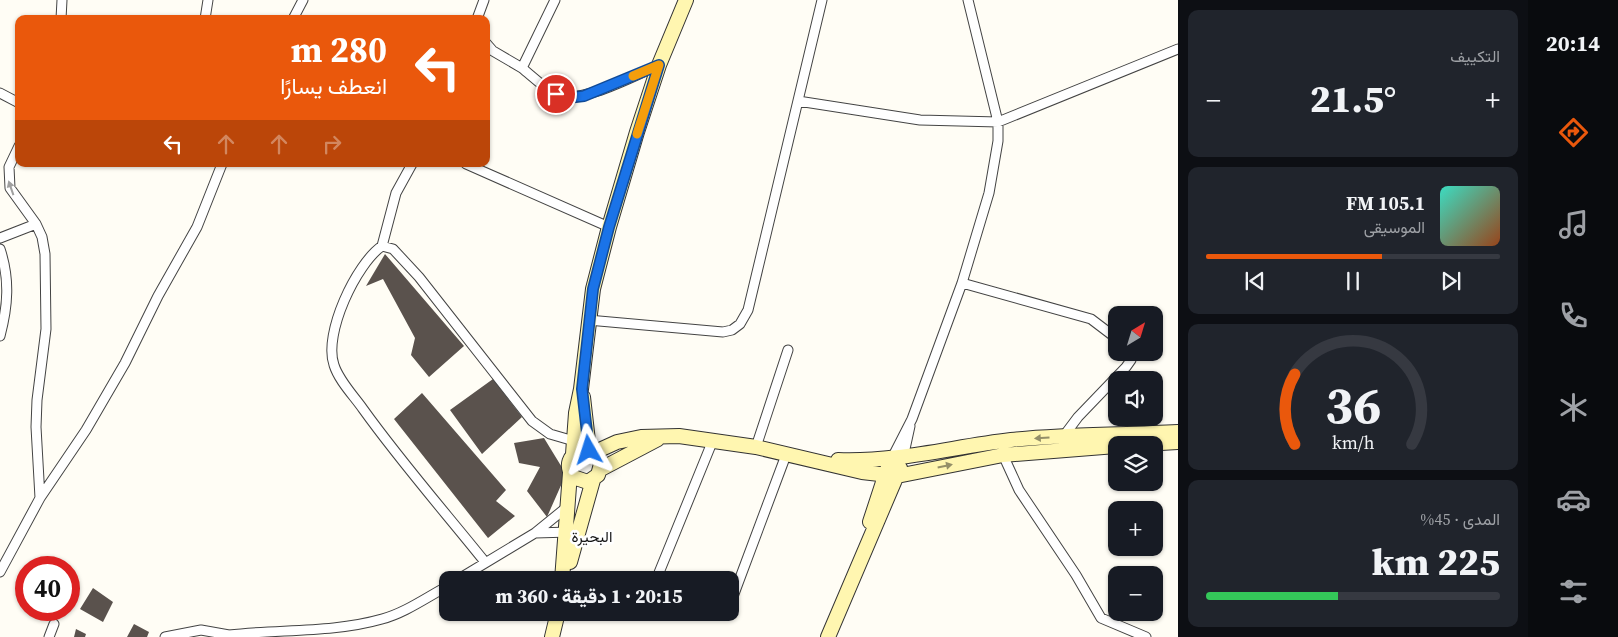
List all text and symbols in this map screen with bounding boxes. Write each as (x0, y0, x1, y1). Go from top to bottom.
text: 280 m (291, 26, 387, 74)
text: 20:14 (1546, 28, 1600, 58)
icon: left (405, 35, 470, 100)
text: التكييف (1450, 45, 1500, 67)
text: انعطف يسارًا (280, 71, 387, 101)
pin (535, 73, 577, 115)
text: 21.5° (1310, 73, 1396, 125)
icon: arrive (542, 80, 570, 108)
text: − (1206, 81, 1221, 119)
text: + (1485, 81, 1500, 119)
icon: directions (1556, 115, 1591, 150)
icon: left (159, 130, 187, 158)
icon: ahead (212, 130, 240, 158)
icon: ahead (265, 130, 293, 158)
icon: right (318, 130, 346, 158)
one-way arrow (7, 180, 15, 195)
text: 105.1 FM (1346, 190, 1425, 216)
icon: music (1556, 207, 1591, 242)
text: الموسيقى (1364, 216, 1425, 238)
icon: previous (1241, 267, 1269, 295)
icon: pause (1339, 267, 1367, 295)
icon: next (1437, 267, 1465, 295)
icon: phone (1556, 298, 1591, 333)
north arrow (1108, 306, 1162, 361)
map controls (1108, 306, 1163, 621)
text: 36 (1325, 369, 1381, 440)
button: sound (1108, 371, 1163, 426)
icon: climate (1556, 390, 1591, 425)
position arrow (562, 423, 614, 475)
text: km/h (1332, 430, 1375, 455)
one-way arrow (1034, 434, 1050, 442)
button: layers (1108, 436, 1163, 491)
one-way arrow (937, 461, 953, 469)
icon: car (1556, 482, 1591, 517)
button: + (1108, 501, 1163, 556)
text: المدى · 45% (1420, 508, 1500, 530)
district label: البحيرة (572, 526, 612, 547)
text: 225 km (1372, 536, 1500, 588)
speed limit sign: 40 (15, 556, 80, 621)
button: − (1108, 566, 1163, 621)
icon: filters (1556, 574, 1591, 609)
text: 20:15 · 1 دقيقة · 360 m (495, 583, 683, 609)

